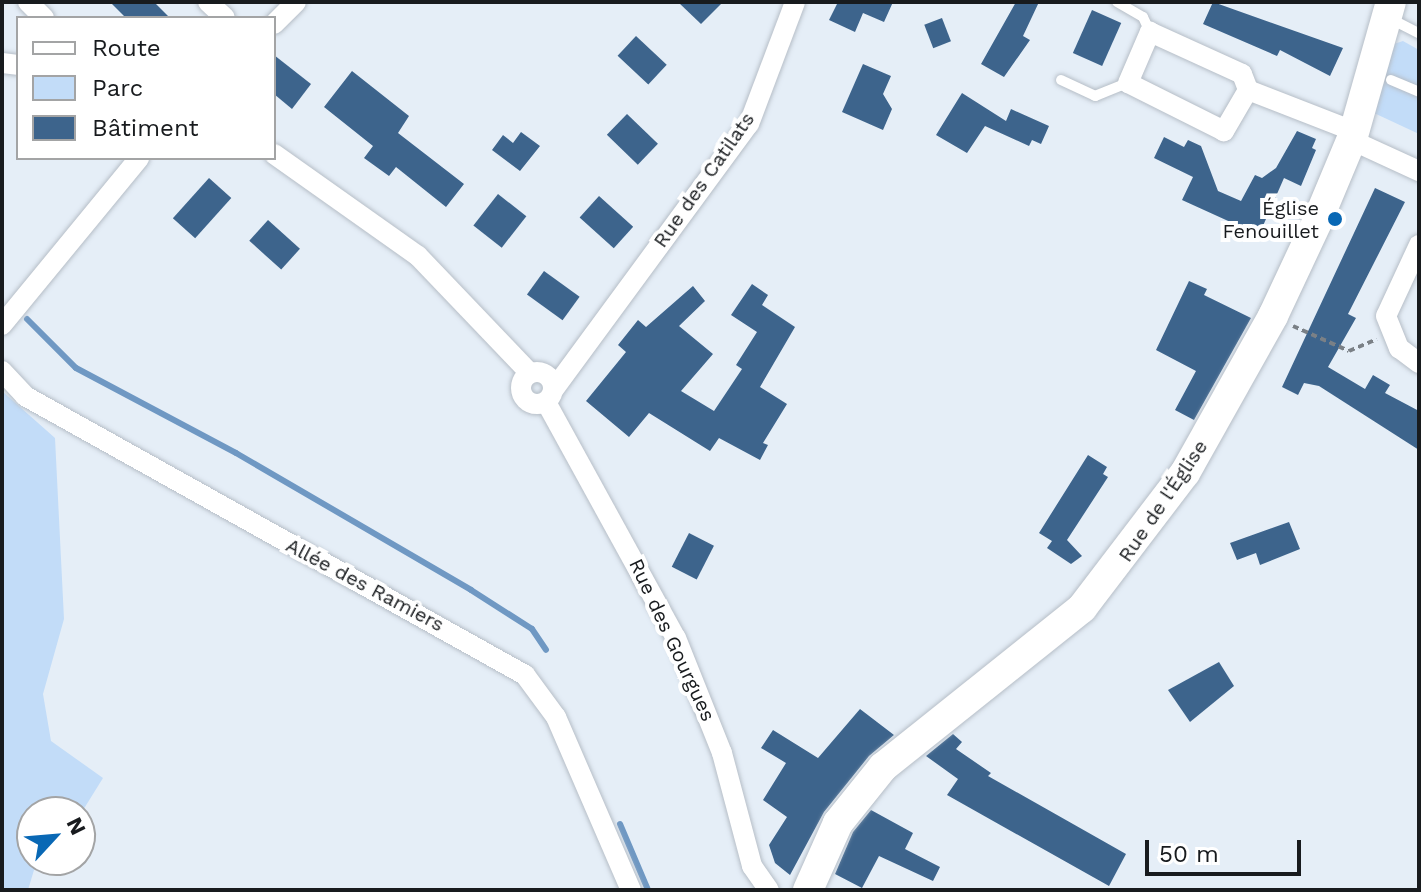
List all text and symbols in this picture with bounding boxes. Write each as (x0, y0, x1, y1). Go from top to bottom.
legend (16, 16, 276, 160)
text: Route (92, 34, 161, 62)
text: Parc (92, 74, 143, 102)
street label: Rue des Catilats (648, 108, 760, 252)
text: Bâtiment (92, 114, 199, 142)
place label: Église Fenouillet (1222, 196, 1319, 243)
marker: Église Fenouillet (1326, 210, 1344, 228)
street label: Rue de l'Église (1113, 435, 1213, 567)
street label: Allée des Ramiers (282, 533, 448, 637)
street label: Rue des Gourgues (624, 555, 720, 725)
north arrow (16, 796, 96, 876)
text: N (61, 813, 91, 839)
scale bar (1149, 824, 1305, 874)
text: 50 m (1159, 840, 1219, 868)

